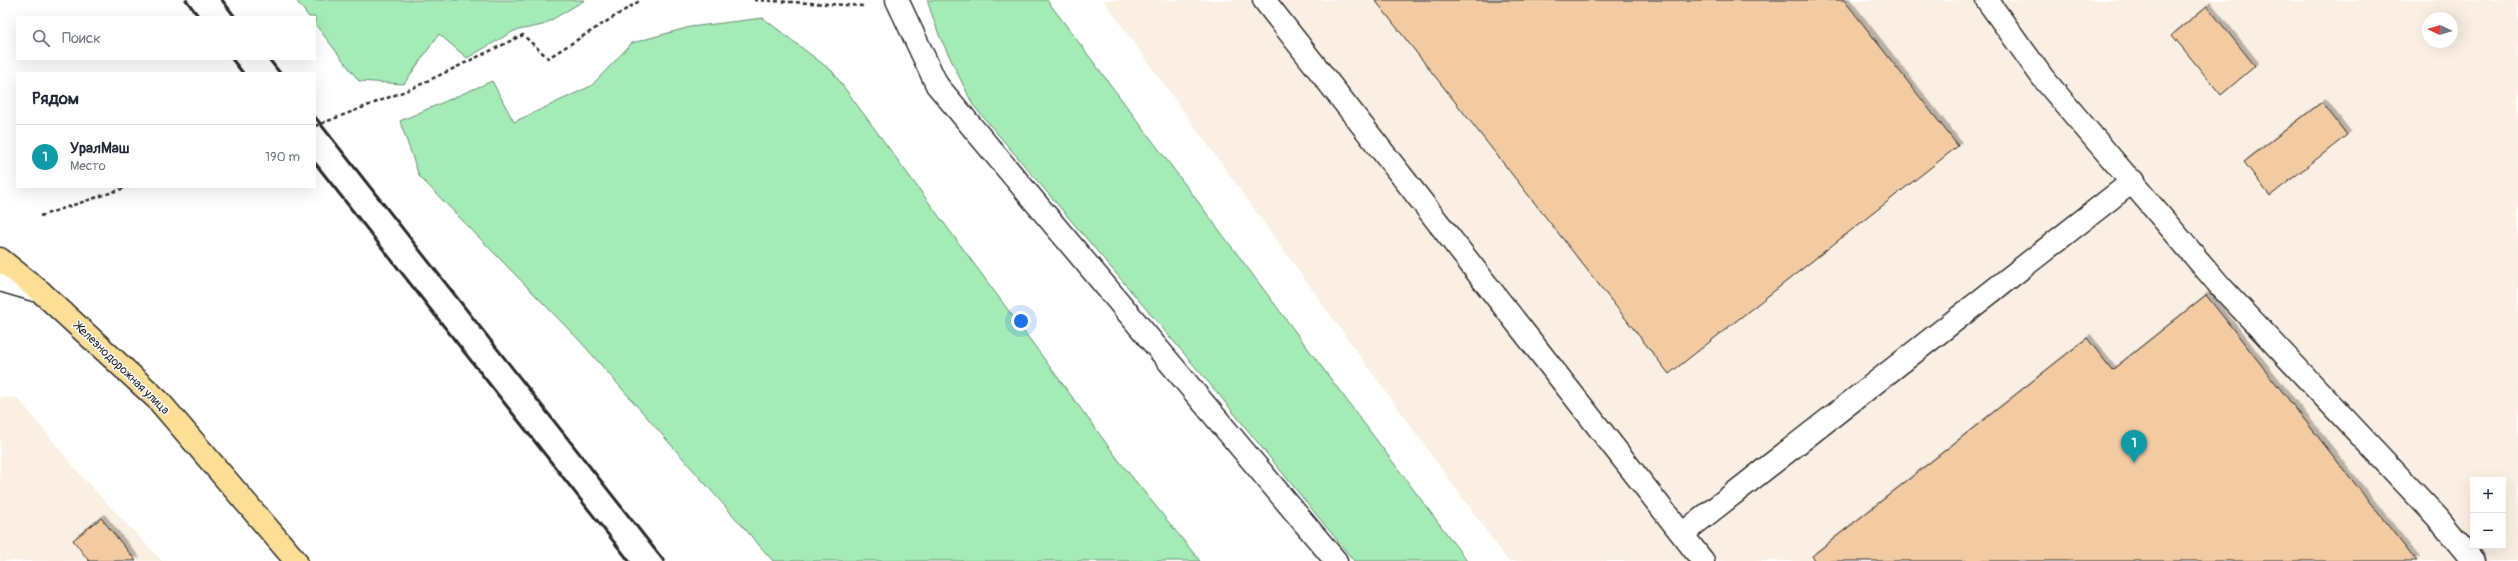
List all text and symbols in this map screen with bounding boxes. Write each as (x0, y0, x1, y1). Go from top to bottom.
north arrow (2422, 12, 2458, 48)
search box (16, 16, 316, 60)
icon: search (30, 27, 52, 49)
text: Поиск (62, 29, 101, 48)
text: Рядом (32, 88, 79, 109)
text: УралМаш (70, 139, 129, 158)
text: 1 (42, 149, 48, 165)
text: 190 m (265, 149, 300, 165)
text: Место (70, 158, 106, 174)
your location (1011, 311, 1031, 331)
street label: Железнодорожная улица (69, 318, 173, 418)
pin: 1 (2121, 430, 2147, 463)
map controls (2470, 477, 2506, 549)
button: + (2470, 477, 2506, 513)
button: − (2470, 513, 2506, 549)

